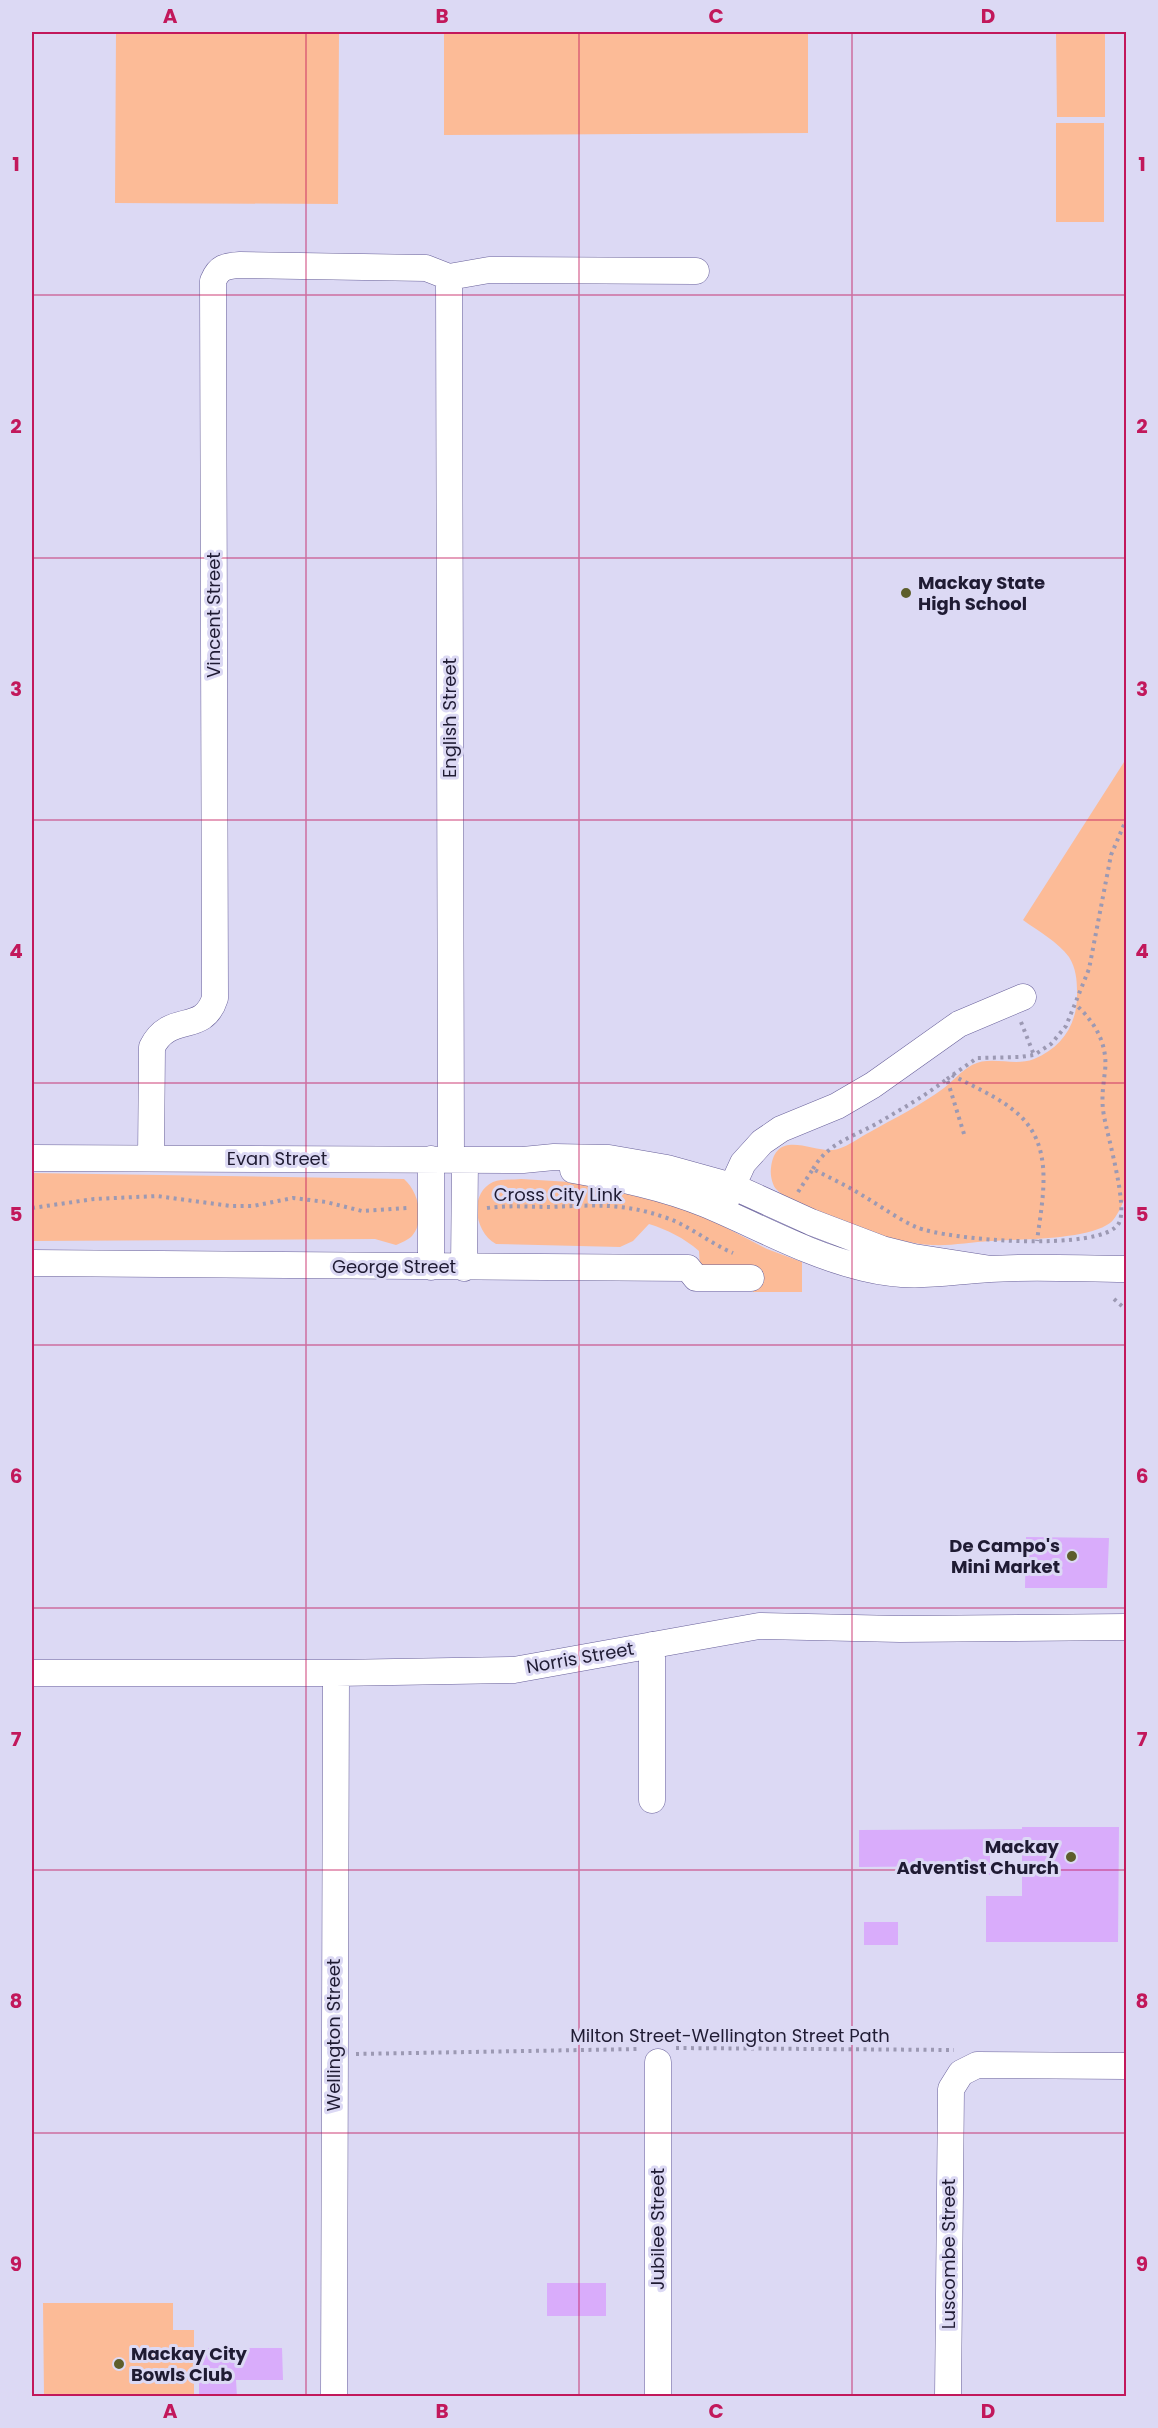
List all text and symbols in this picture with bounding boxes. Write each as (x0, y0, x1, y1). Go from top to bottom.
text: A (163, 2, 178, 30)
text: B (435, 2, 449, 30)
text: C (708, 2, 724, 30)
text: D (981, 2, 995, 30)
text: 1 (12, 150, 20, 178)
text: 1 (1138, 150, 1146, 178)
text: 2 (10, 412, 22, 440)
text: 2 (1136, 412, 1148, 440)
street label: Vincent Street (201, 552, 226, 678)
place label: Mackay State High School (918, 570, 1045, 616)
marker: Mackay State High School (899, 586, 913, 600)
street label: English Street (437, 658, 462, 778)
text: 3 (10, 675, 22, 703)
text: 3 (1136, 675, 1148, 703)
text: 4 (9, 937, 23, 965)
text: 4 (1135, 937, 1149, 965)
street label: Evan Street (227, 1146, 327, 1171)
street label: Cross City Link (494, 1182, 623, 1207)
text: 5 (10, 1200, 23, 1228)
text: 5 (1136, 1200, 1149, 1228)
street label: George Street (332, 1254, 456, 1279)
text: 6 (10, 1462, 22, 1490)
text: 6 (1136, 1462, 1148, 1490)
place label: De Campo's Mini Market (949, 1533, 1060, 1579)
marker: De Campo's Mini Market (1065, 1549, 1079, 1563)
street label: Norris Street (524, 1636, 636, 1679)
text: 7 (11, 1725, 22, 1753)
text: 7 (1137, 1725, 1148, 1753)
place label: Mackay Adventist Church (897, 1834, 1060, 1880)
marker: Mackay Adventist Church (1064, 1850, 1078, 1864)
street label: Wellington Street (321, 1959, 346, 2111)
text: 8 (10, 1987, 22, 2015)
text: 8 (1136, 1987, 1148, 2015)
street label: Milton Street-Wellington Street Path (570, 2023, 890, 2048)
street label: Jubilee Street (645, 2168, 670, 2290)
street label: Luscombe Street (936, 2179, 961, 2329)
text: 9 (10, 2250, 22, 2278)
text: 9 (1136, 2250, 1148, 2278)
place label: Mackay City Bowls Club (131, 2341, 248, 2387)
marker: Mackay City Bowls Club (112, 2357, 126, 2371)
text: A (163, 2397, 178, 2425)
text: B (435, 2397, 449, 2425)
text: C (708, 2397, 724, 2425)
text: D (981, 2397, 995, 2425)

